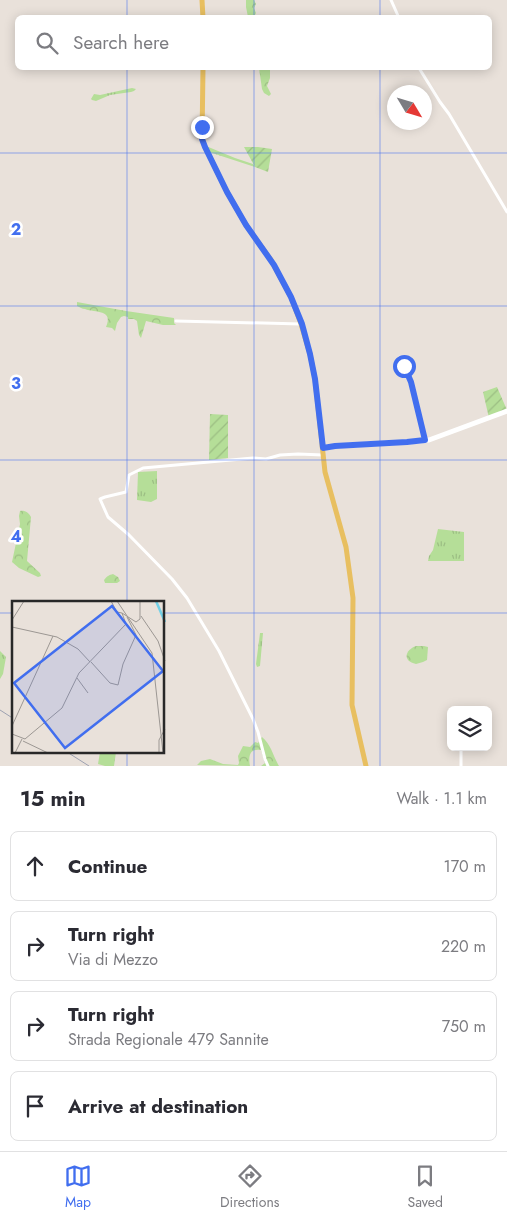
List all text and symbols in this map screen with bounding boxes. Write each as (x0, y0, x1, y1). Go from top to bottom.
search box (15, 15, 492, 70)
icon: search (33, 29, 61, 57)
text: Search here (73, 29, 169, 56)
north arrow (387, 85, 432, 130)
route end (191, 116, 214, 139)
text: 2 (11, 218, 21, 241)
route start (393, 355, 416, 378)
text: 3 (11, 372, 21, 395)
text: 4 (10, 525, 22, 548)
inset map (12, 601, 165, 754)
map controls (447, 706, 492, 751)
button: layers (447, 706, 492, 751)
text: 15 min (20, 784, 86, 814)
text: Walk · 1.1 km (396, 787, 487, 810)
icon: ahead (21, 852, 49, 880)
text: Continue (68, 853, 147, 880)
text: 170 m (444, 855, 486, 878)
text: Turn right (68, 921, 154, 948)
icon: right (21, 932, 49, 960)
text: 220 m (441, 935, 486, 958)
text: Via di Mezzo (68, 948, 158, 971)
text: Turn right (68, 1001, 154, 1028)
icon: right (21, 1012, 49, 1040)
text: 750 m (442, 1015, 486, 1038)
text: Strada Regionale 479 Sannite (68, 1028, 269, 1051)
icon: arrive (21, 1092, 49, 1120)
text: Arrive at destination (68, 1093, 248, 1120)
tab: Map (64, 1162, 92, 1212)
tab: Directions (220, 1162, 279, 1212)
tab: Saved (407, 1162, 443, 1212)

